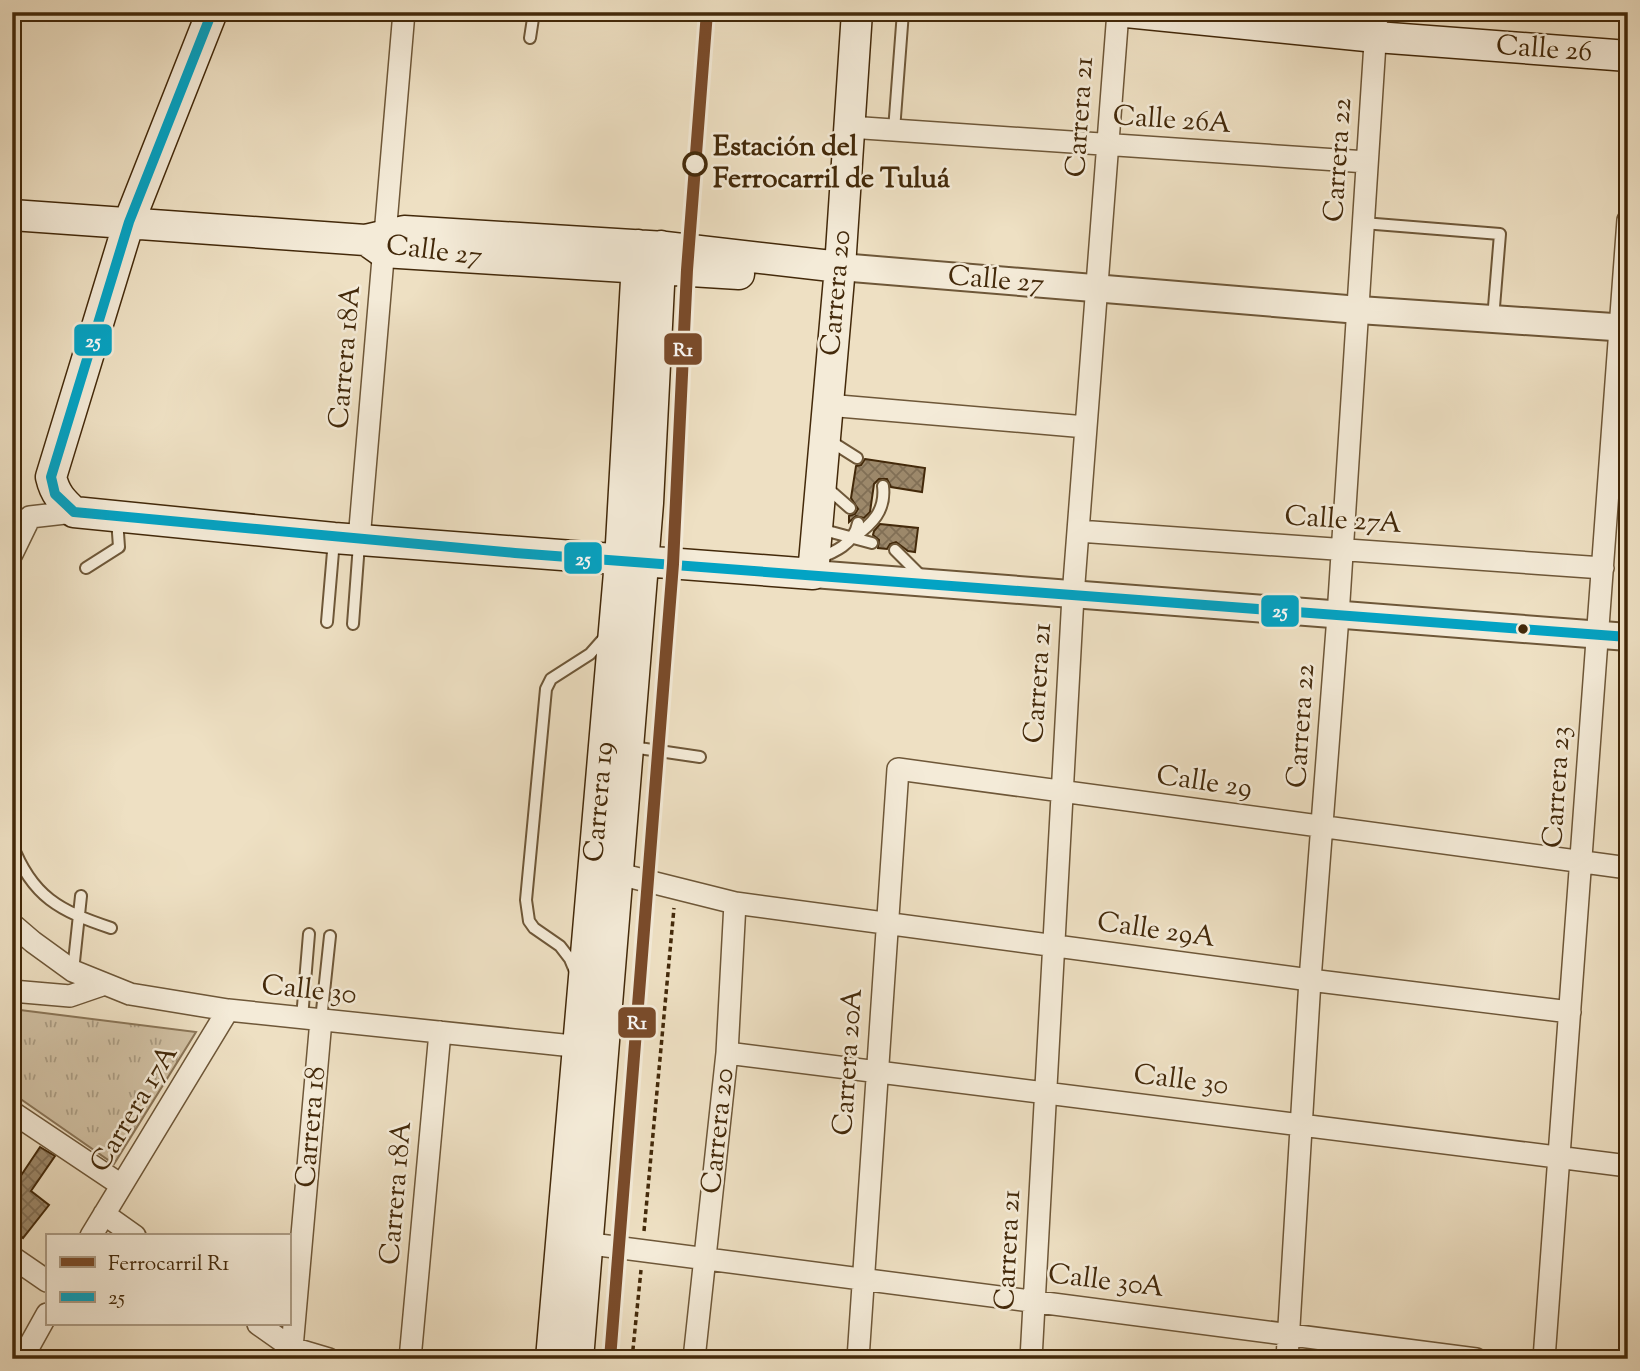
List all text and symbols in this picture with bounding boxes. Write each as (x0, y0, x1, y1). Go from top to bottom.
street label: Calle 26 (1494, 27, 1594, 73)
street label: Carrera 21 (1057, 55, 1105, 179)
street label: Calle 26A (1111, 97, 1233, 145)
street label: Carrera 22 (1315, 97, 1363, 223)
place label: Estación del Ferrocarril de Tuluá (713, 128, 950, 200)
marker: Estación del Ferrocarril de Tuluá (683, 152, 707, 176)
street label: Calle 27 (384, 226, 484, 278)
street label: Carrera 20 (812, 228, 862, 358)
street label: Calle 27 (946, 257, 1046, 305)
street label: Carrera 18A (320, 283, 372, 431)
line badge: 25 (73, 323, 113, 357)
text: 25 (85, 329, 101, 356)
line badge: R1 (663, 332, 703, 366)
text: R1 (673, 338, 694, 365)
street label: Calle 27A (1283, 497, 1403, 545)
line badge: 25 (563, 541, 603, 575)
text: 25 (575, 547, 591, 574)
line badge: 25 (1260, 594, 1300, 628)
text: 25 (1272, 599, 1288, 626)
street label: Carrera 21 (1015, 621, 1063, 745)
unlabelled marker (1516, 622, 1530, 636)
street label: Carrera 22 (1278, 663, 1326, 789)
street label: Carrera 23 (1534, 724, 1582, 850)
street label: Carrera 19 (575, 740, 625, 864)
street label: Calle 29 (1154, 757, 1254, 809)
street label: Calle 29A (1094, 903, 1218, 959)
street label: Calle 30 (260, 966, 358, 1016)
street label: Carrera 20A (824, 987, 874, 1137)
line badge: R1 (617, 1006, 657, 1039)
text: R1 (627, 1011, 648, 1038)
street label: Carrera 17A (81, 1037, 189, 1180)
street label: Calle 30 (1131, 1055, 1231, 1107)
street label: Carrera 18 (287, 1065, 337, 1189)
street label: Carrera 20 (693, 1066, 745, 1196)
street label: Carrera 18A (371, 1119, 423, 1267)
street label: Carrera 21 (986, 1189, 1032, 1311)
legend (46, 1234, 290, 1326)
text: Ferrocarril R1 (108, 1250, 230, 1280)
street label: Calle 30A (1046, 1255, 1167, 1309)
text: 25 (108, 1284, 125, 1314)

